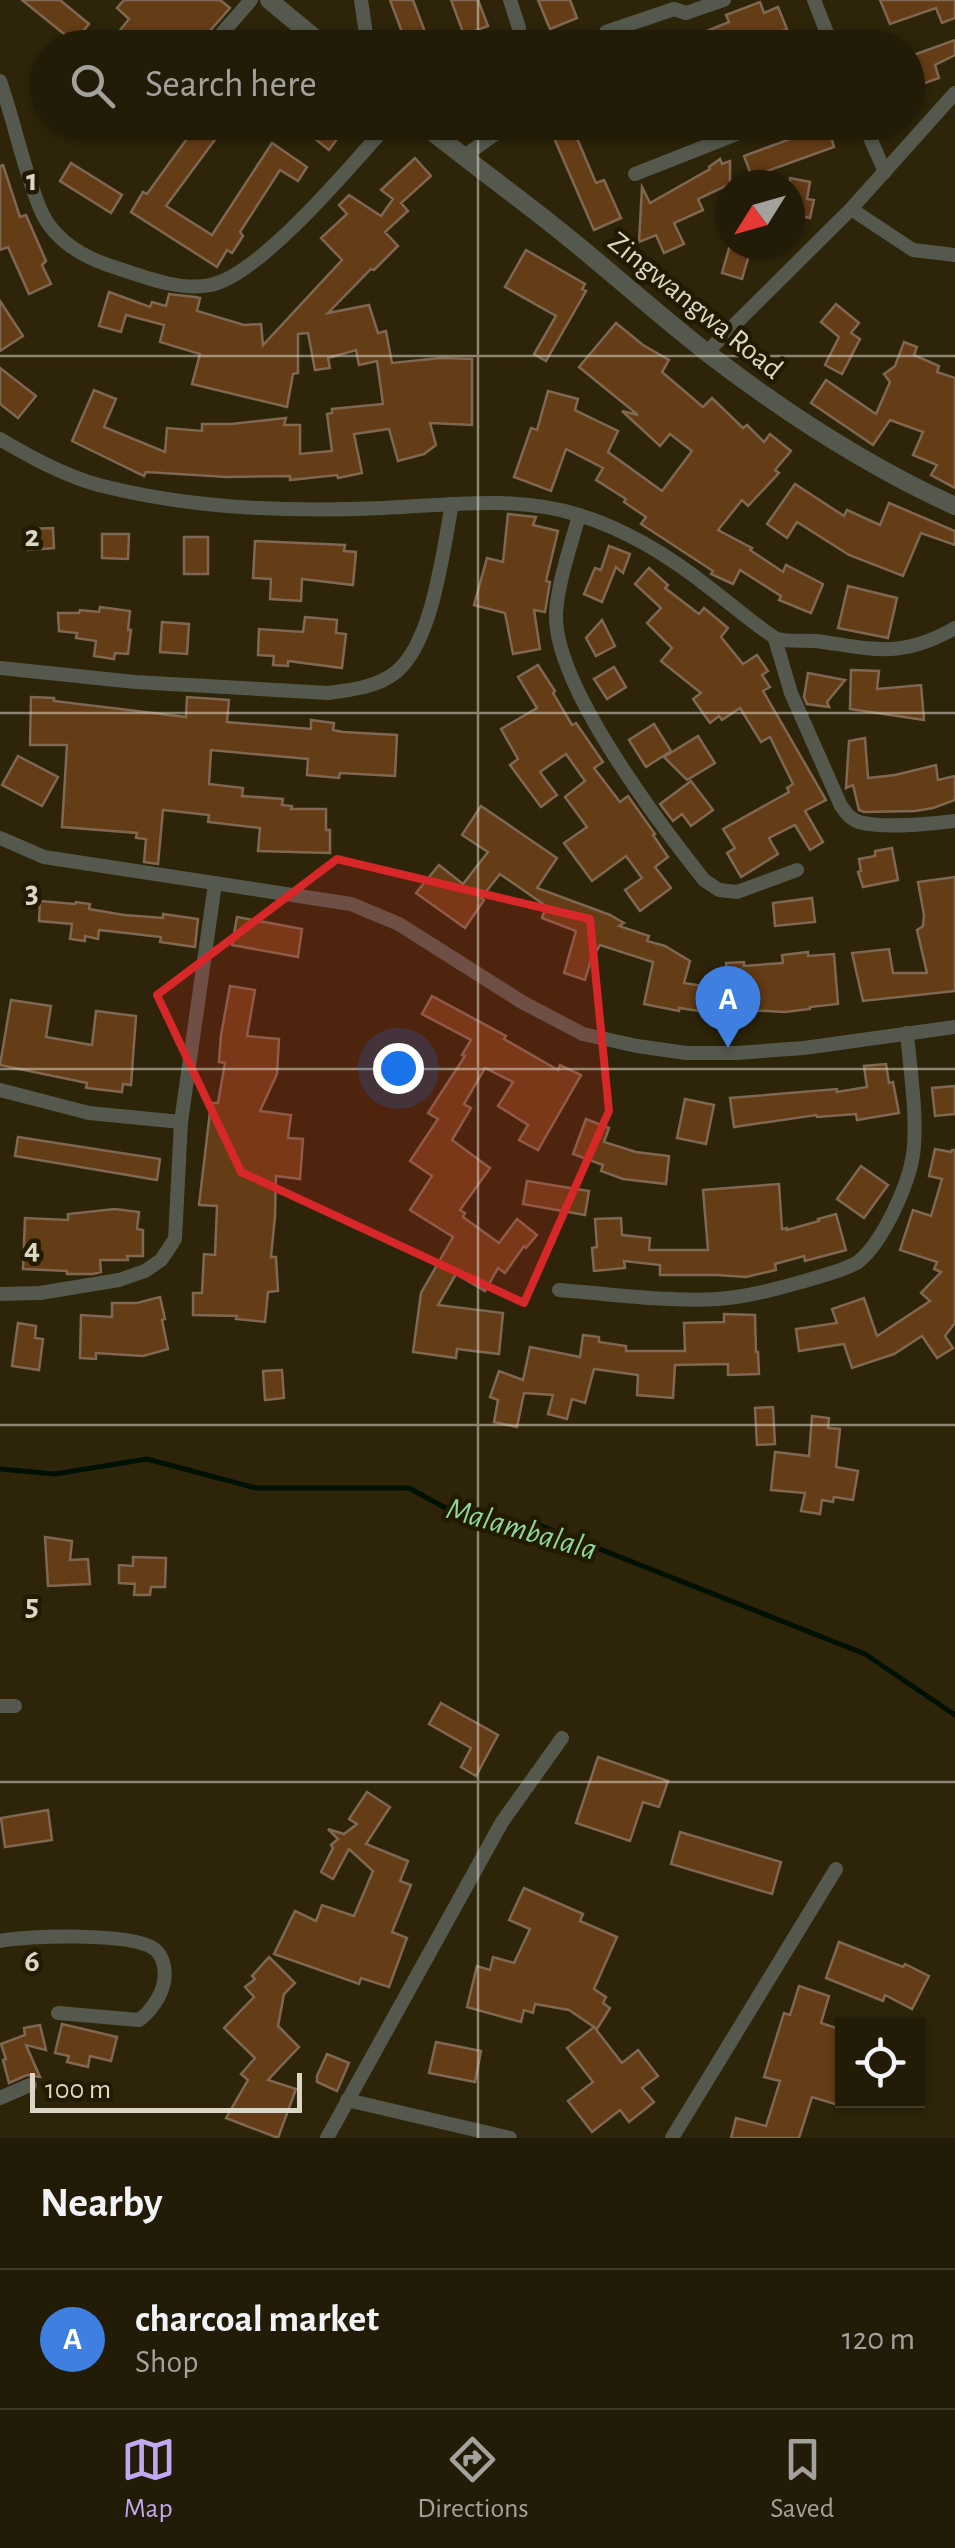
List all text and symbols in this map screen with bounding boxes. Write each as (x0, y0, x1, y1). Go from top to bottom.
search box (30, 30, 925, 140)
icon: search (65, 58, 120, 113)
text: Search here (145, 66, 317, 104)
text: 1 (26, 164, 38, 196)
north arrow (715, 170, 805, 260)
street label: Zingwangwa Road (602, 227, 788, 385)
text: 2 (24, 520, 40, 552)
text: 3 (25, 876, 39, 908)
pin: A (696, 966, 760, 1048)
your location (373, 1043, 424, 1094)
text: 4 (24, 1233, 40, 1265)
water label: Malambalala (443, 1492, 600, 1566)
text: 5 (25, 1589, 39, 1621)
text: 6 (24, 1945, 40, 1977)
map controls (835, 2018, 925, 2108)
button: locate (835, 2018, 925, 2108)
scale bar (30, 2068, 302, 2112)
text: 100 m (45, 2076, 111, 2104)
text: Nearby (40, 2182, 163, 2224)
text: charcoal market (135, 2301, 379, 2339)
text: A (63, 2323, 82, 2355)
text: 120 m (842, 2323, 915, 2355)
text: Shop (135, 2346, 198, 2378)
tab: Map (121, 2432, 176, 2526)
tab: Directions (417, 2432, 529, 2526)
tab: Saved (770, 2432, 834, 2526)

